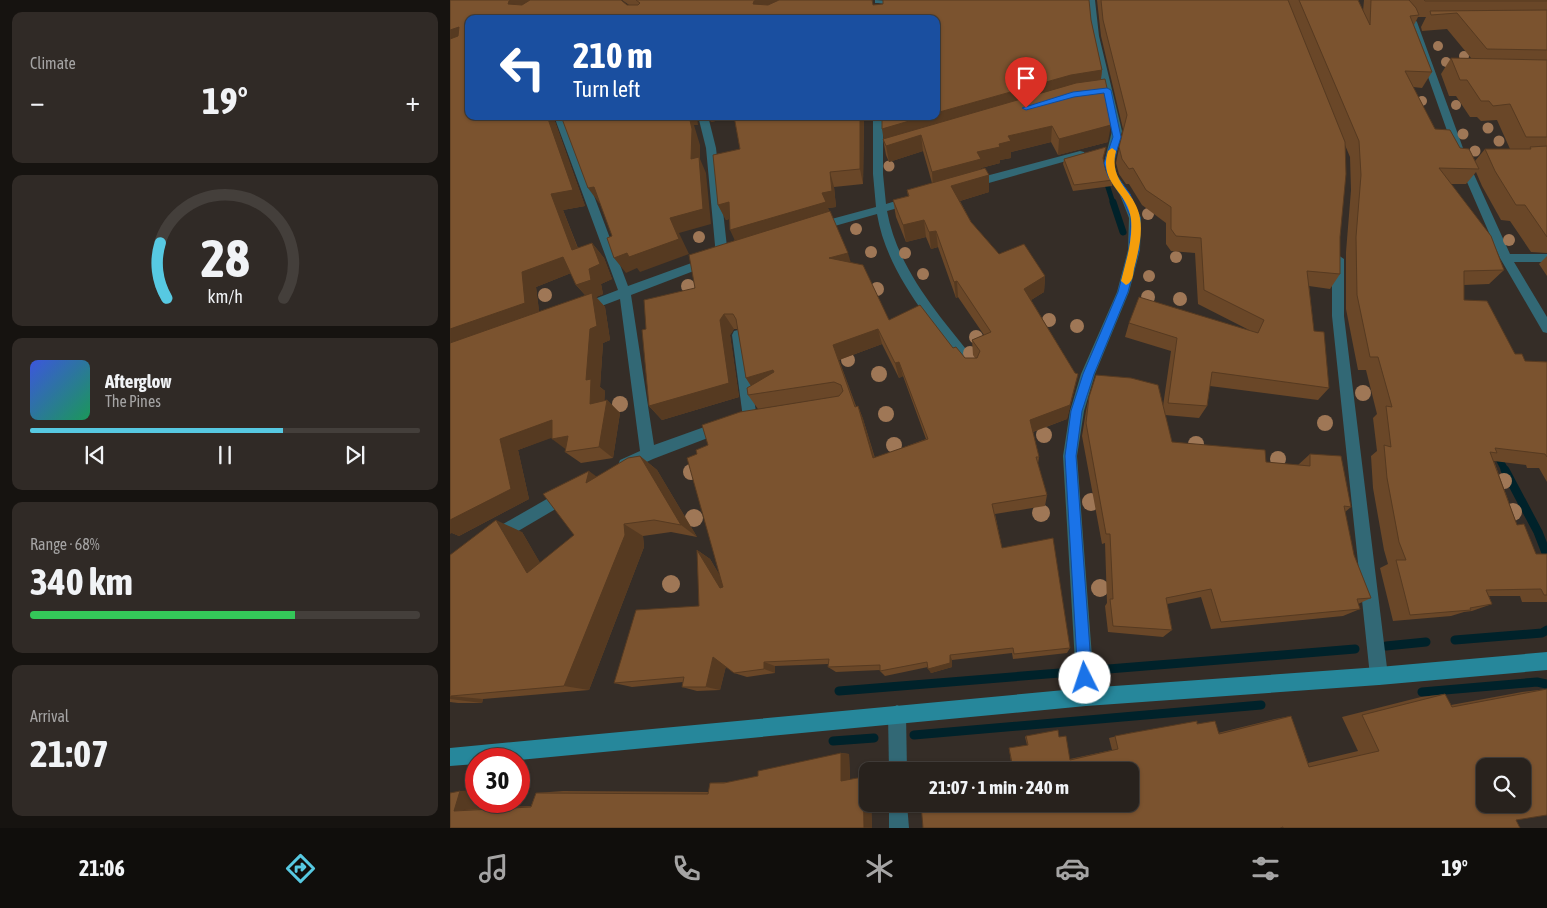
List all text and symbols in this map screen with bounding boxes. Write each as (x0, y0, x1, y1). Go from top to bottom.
icon: left (490, 35, 555, 100)
text: 210 m (573, 35, 652, 75)
text: Climate (30, 54, 76, 72)
pin (1005, 57, 1047, 108)
icon: arrive (1012, 64, 1040, 92)
text: Turn left (573, 76, 640, 102)
text: 19° (202, 79, 248, 122)
text: − (30, 85, 45, 117)
text: + (405, 85, 420, 117)
text: 28 (201, 228, 249, 288)
text: km/h (207, 286, 243, 307)
text: Afterglow (105, 370, 172, 392)
text: The Pines (105, 392, 161, 410)
icon: previous (81, 441, 109, 469)
icon: pause (211, 441, 239, 469)
icon: next (341, 441, 369, 469)
text: Range · 68% (30, 535, 100, 553)
text: 340 km (30, 560, 133, 603)
position arrow (1058, 651, 1110, 703)
text: Arrival (30, 707, 69, 725)
text: 21:07 (30, 732, 109, 775)
speed limit sign: 30 (465, 748, 530, 813)
map controls (1476, 758, 1531, 813)
button: search (1476, 758, 1531, 813)
text: 21:07 · 1 min · 240 m (929, 776, 1069, 798)
icon: directions (283, 851, 318, 886)
icon: music (476, 851, 511, 886)
icon: phone (669, 851, 704, 886)
icon: climate (862, 851, 897, 886)
icon: car (1055, 851, 1090, 886)
icon: filters (1248, 851, 1283, 886)
text: 21:06 (79, 855, 125, 881)
text: 19° (1441, 855, 1468, 881)

